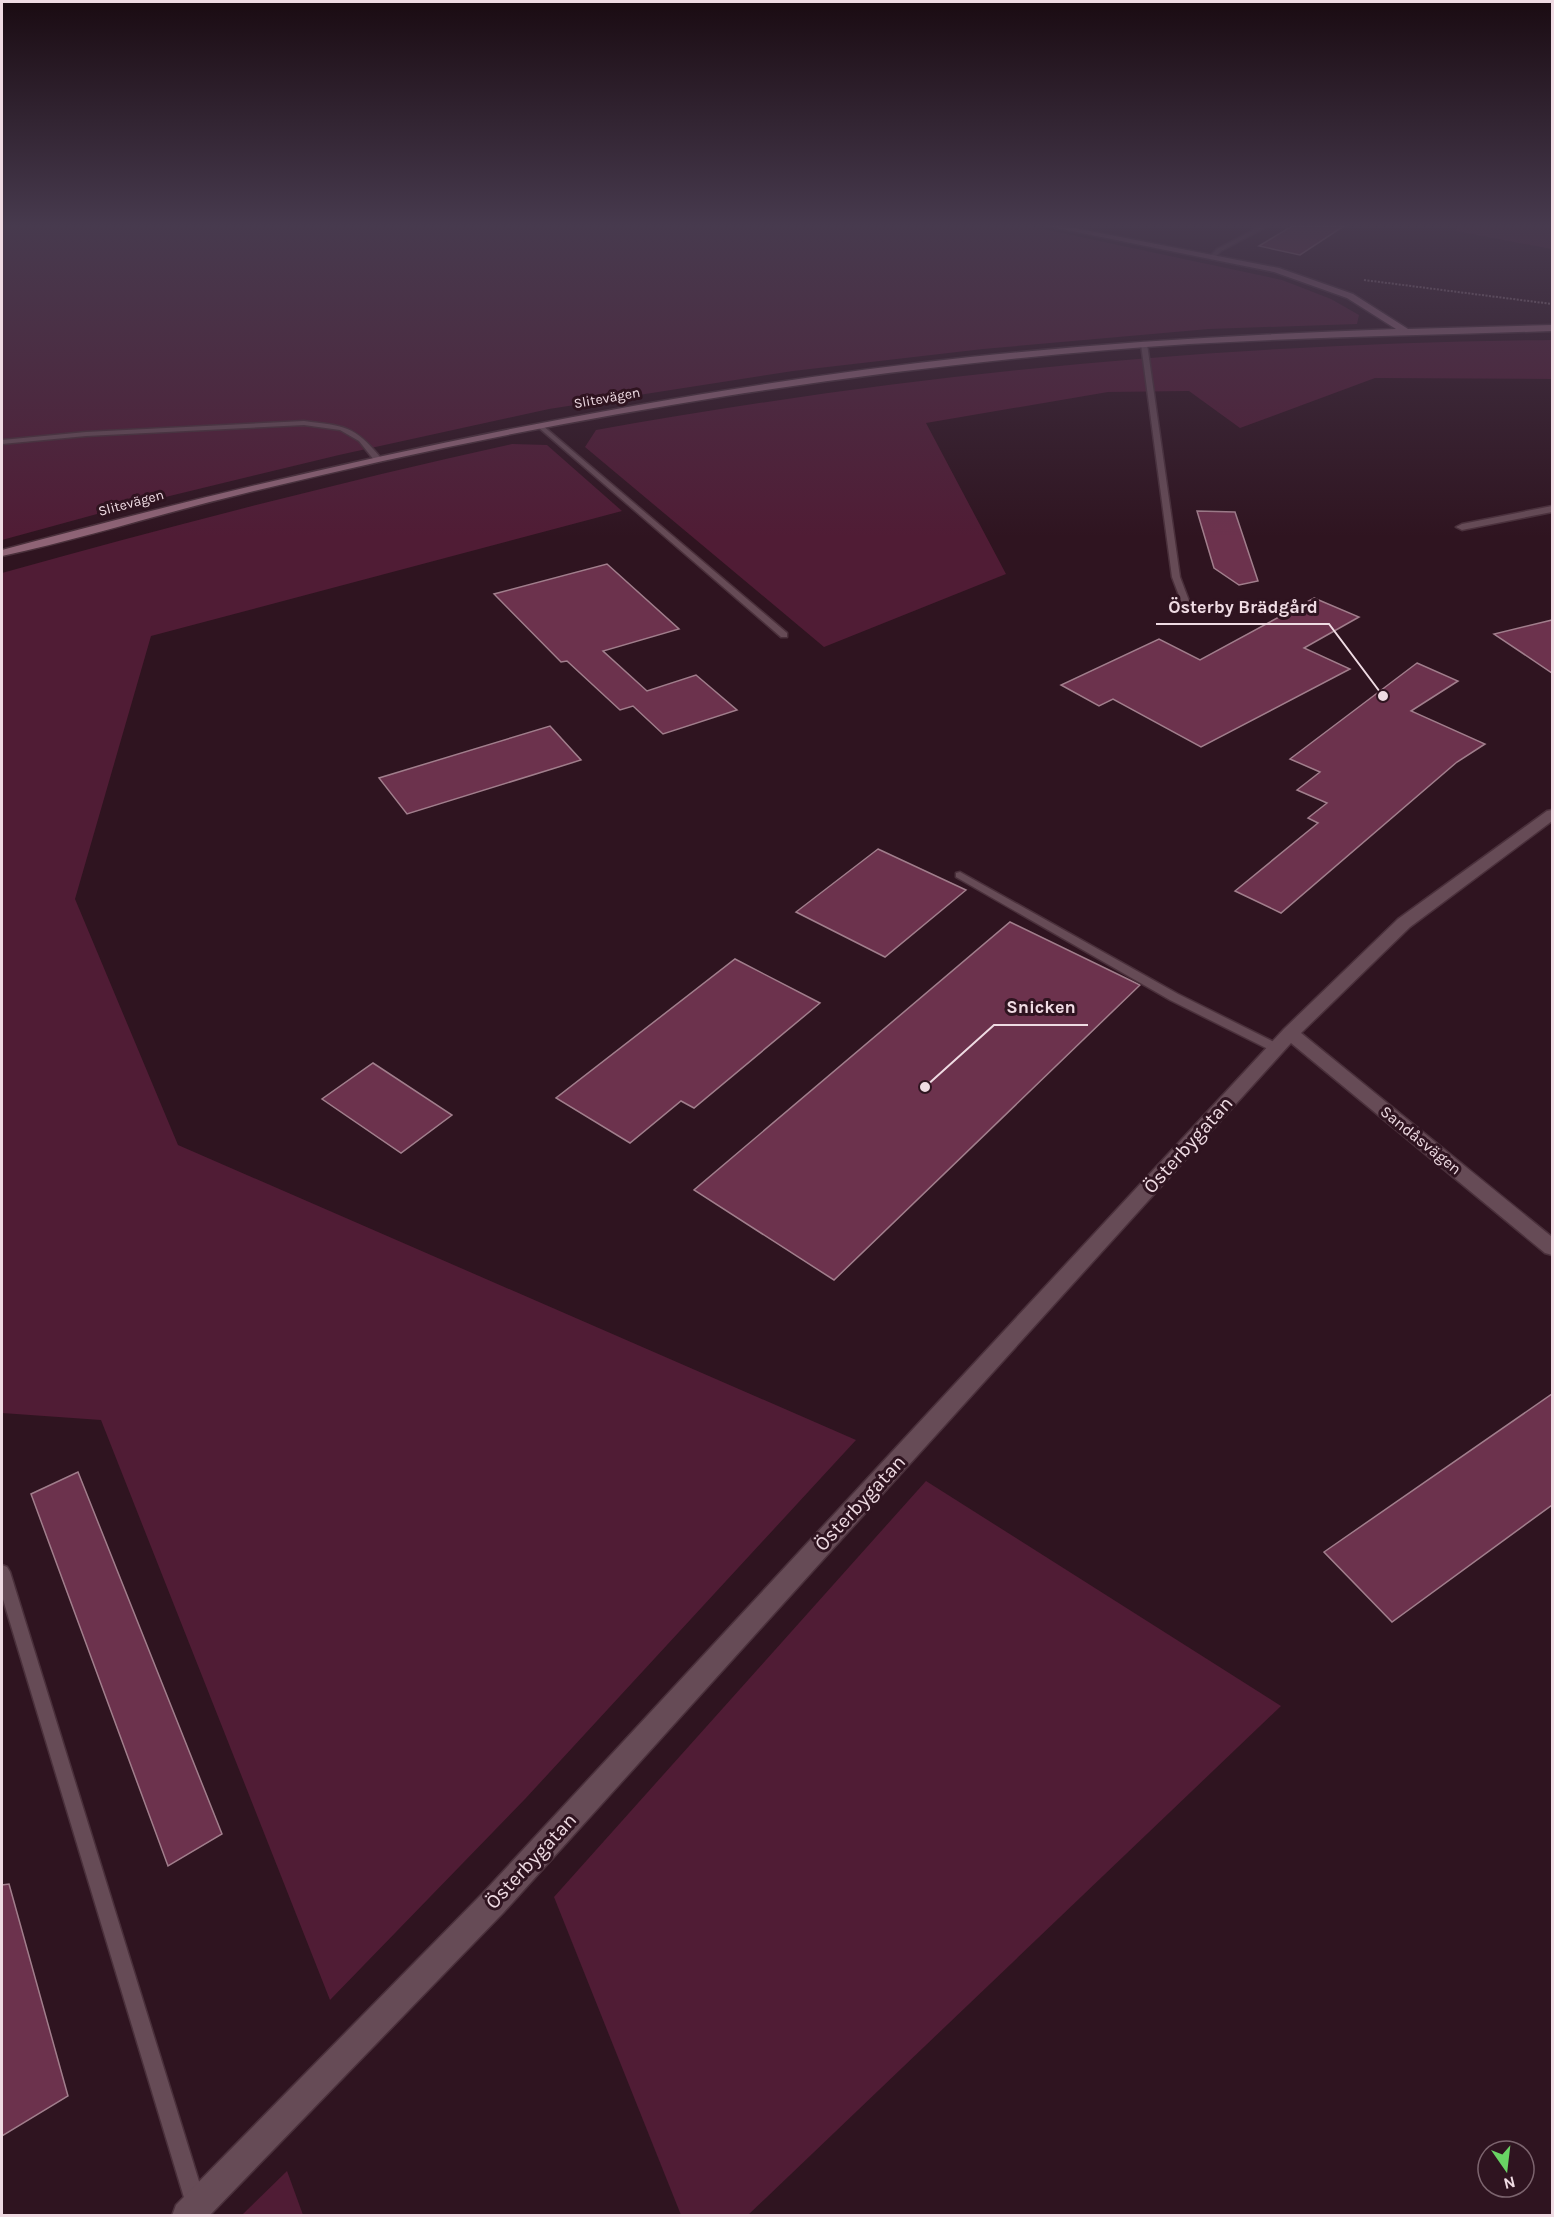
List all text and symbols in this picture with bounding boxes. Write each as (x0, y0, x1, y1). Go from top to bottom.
street label: Slitevägen (572, 384, 642, 412)
street label: Slitevägen (96, 486, 166, 520)
callout: Österby Brädgård (1156, 588, 1329, 624)
text: Österby Brädgård (1168, 596, 1318, 618)
callout: Snicken (994, 989, 1088, 1025)
text: Snicken (1006, 996, 1076, 1018)
street label: Österbygatan (1139, 1092, 1237, 1198)
street label: Sandåsvägen (1377, 1102, 1465, 1178)
street label: Österbygatan (810, 1450, 910, 1556)
street label: Österbygatan (481, 1808, 581, 1914)
north arrow (1476, 2139, 1536, 2199)
text: N (1502, 2172, 1517, 2194)

